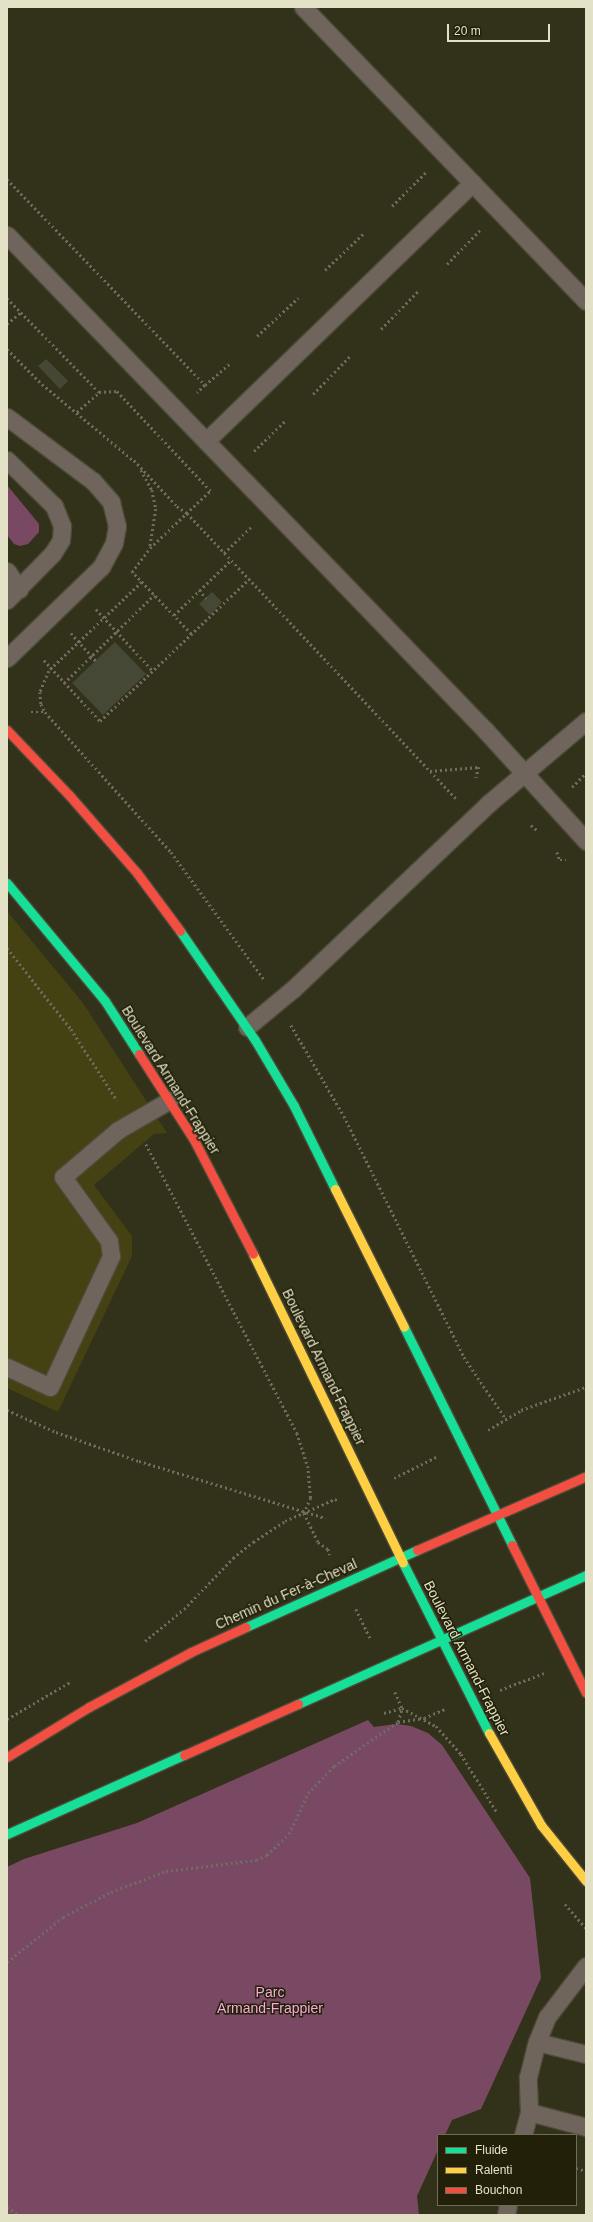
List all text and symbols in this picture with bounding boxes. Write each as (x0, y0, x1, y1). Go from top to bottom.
scale bar (449, 16, 552, 42)
text: 20 m (454, 24, 481, 38)
street label: Boulevard Armand-Frappier (118, 1002, 224, 1158)
street label: Boulevard Armand-Frappier (279, 1286, 369, 1448)
street label: Chemin du Fer-à-Cheval (213, 1555, 359, 1633)
street label: Boulevard Armand-Frappier (420, 1577, 514, 1739)
park label: Parc Armand-Frappier (217, 1984, 323, 2016)
legend (437, 2134, 577, 2206)
text: Fluide (475, 2143, 508, 2157)
text: Ralenti (475, 2163, 512, 2177)
text: Bouchon (475, 2183, 522, 2197)

